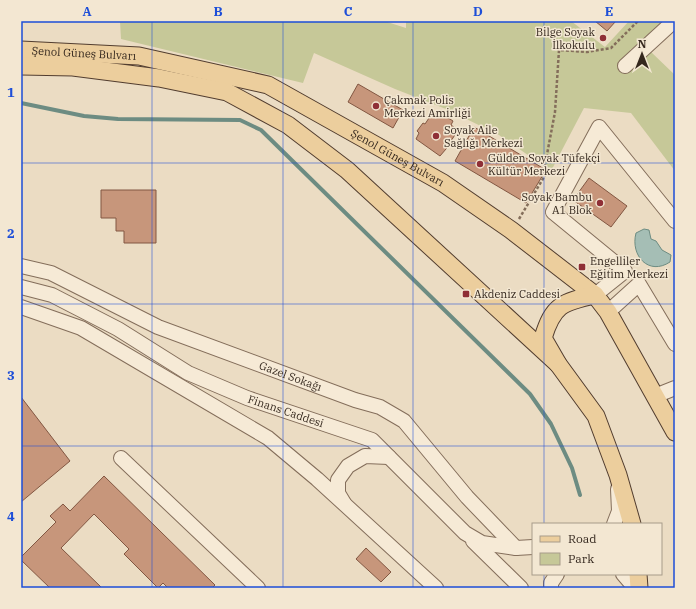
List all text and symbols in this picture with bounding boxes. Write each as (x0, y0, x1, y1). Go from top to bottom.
text: A (82, 3, 92, 20)
text: B (213, 3, 223, 20)
text: C (344, 3, 353, 20)
text: D (473, 3, 483, 20)
text: E (605, 3, 613, 20)
place label: Bilge Soyak İlkokulu (536, 25, 596, 52)
marker: Bilge Soyak İlkokulu (598, 33, 608, 43)
north arrow (622, 34, 662, 74)
text: N (638, 37, 647, 51)
street label: Şenol Güneş Bulvarı (31, 44, 137, 63)
text: 1 (7, 84, 15, 101)
place label: Çakmak Polis Merkezi Amirliği (384, 93, 471, 120)
marker: Çakmak Polis Merkezi Amirliği (371, 101, 381, 111)
place label: Soyak Aile Sağlığı Merkezi (444, 123, 523, 150)
street label: Şenol Güneş Bulvarı (349, 126, 447, 190)
marker: Soyak Aile Sağlığı Merkezi (431, 131, 441, 141)
place label: Gülden Soyak Tüfekçi Kültür Merkezi (488, 151, 601, 178)
marker: Gülden Soyak Tüfekçi Kültür Merkezi (475, 159, 485, 169)
place label: Soyak Bambu A1 Blok (521, 190, 593, 217)
marker: Soyak Bambu A1 Blok (595, 198, 605, 208)
text: 2 (7, 225, 15, 242)
place label: Engelliler Eğitim Merkezi (590, 254, 669, 281)
marker: Engelliler Eğitim Merkezi (577, 262, 587, 272)
place label: Akdeniz Caddesi (474, 287, 561, 301)
marker: Akdeniz Caddesi (461, 289, 471, 299)
street label: Gazel Sokağı (257, 358, 324, 394)
text: 3 (7, 367, 15, 384)
street label: Finans Caddesi (246, 392, 326, 430)
text: 4 (7, 508, 15, 525)
legend (532, 523, 662, 575)
text: Road (568, 531, 597, 546)
text: Park (568, 551, 594, 566)

